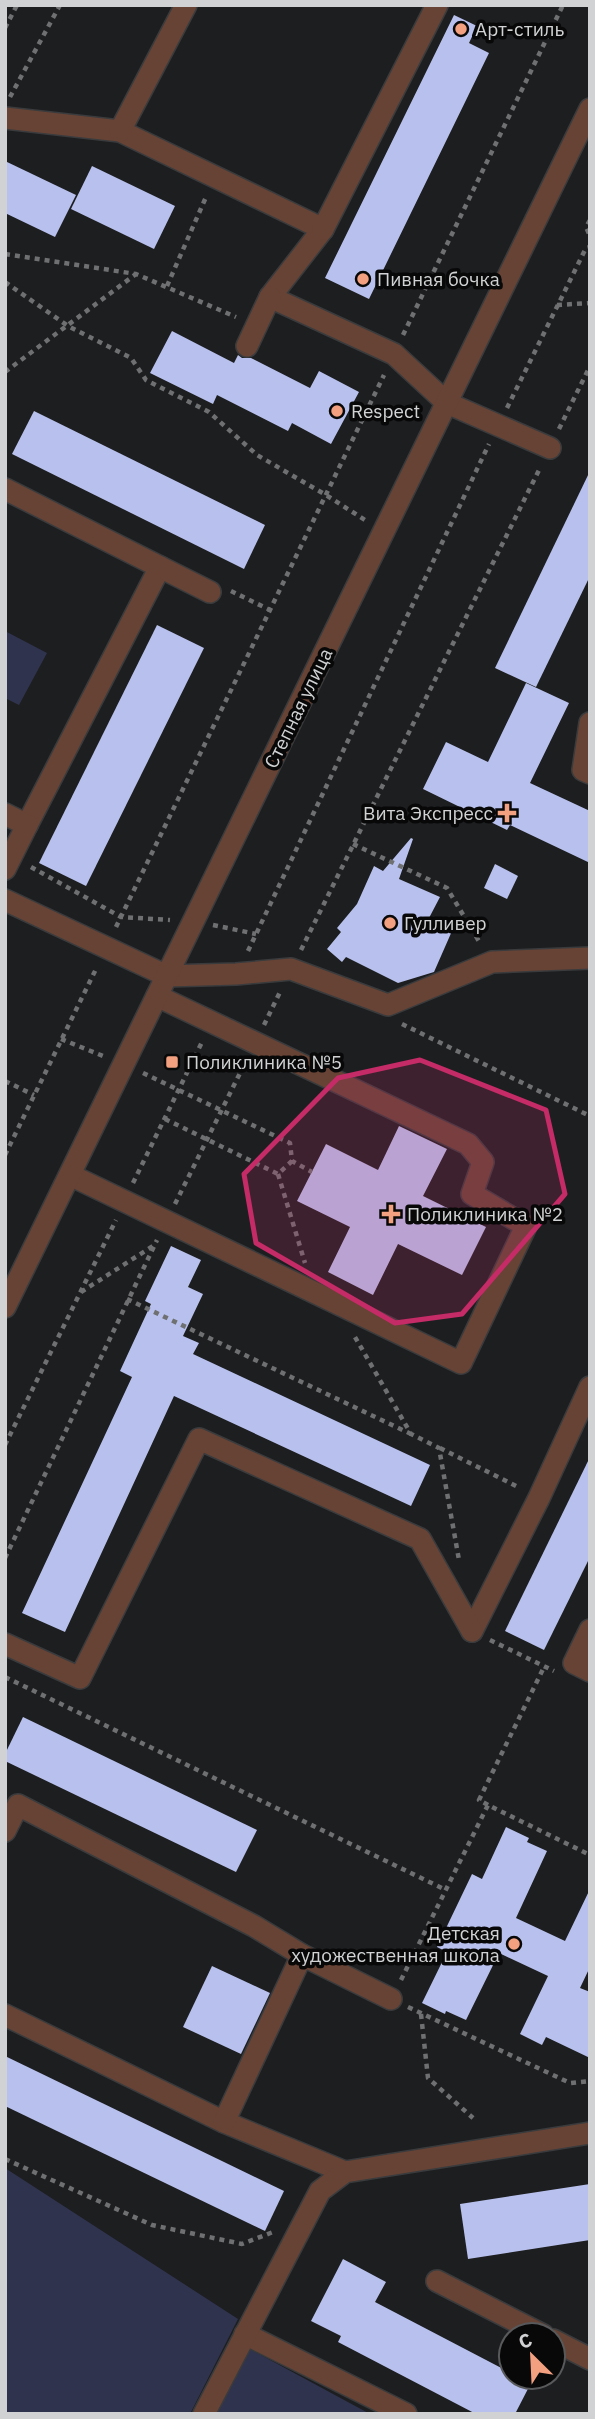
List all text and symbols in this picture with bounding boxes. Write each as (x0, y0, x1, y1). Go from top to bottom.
place label: Арт-стиль (475, 17, 565, 41)
marker: Арт-стиль (453, 21, 469, 37)
place label: Пивная бочка (377, 267, 500, 291)
marker: Пивная бочка (355, 271, 371, 287)
place label: Respect (351, 399, 420, 423)
marker: Respect (329, 403, 345, 419)
street label: Степная улица (259, 644, 337, 772)
place label: Вита Экспресс (363, 801, 493, 825)
marker: Вита Экспресс (499, 805, 515, 821)
place label: Гулливер (404, 911, 487, 935)
marker: Гулливер (382, 915, 398, 931)
place label: Поликлиника №5 (186, 1050, 342, 1074)
marker: Поликлиника №5 (164, 1054, 180, 1070)
place label: Поликлиника №2 (407, 1202, 563, 1226)
marker: Поликлиника №2 (381, 1204, 401, 1224)
place label: Детская художественная школа (291, 1921, 500, 1967)
marker: Детская художественная школа (506, 1936, 522, 1952)
north arrow (497, 2321, 567, 2391)
text: С (515, 2327, 536, 2354)

